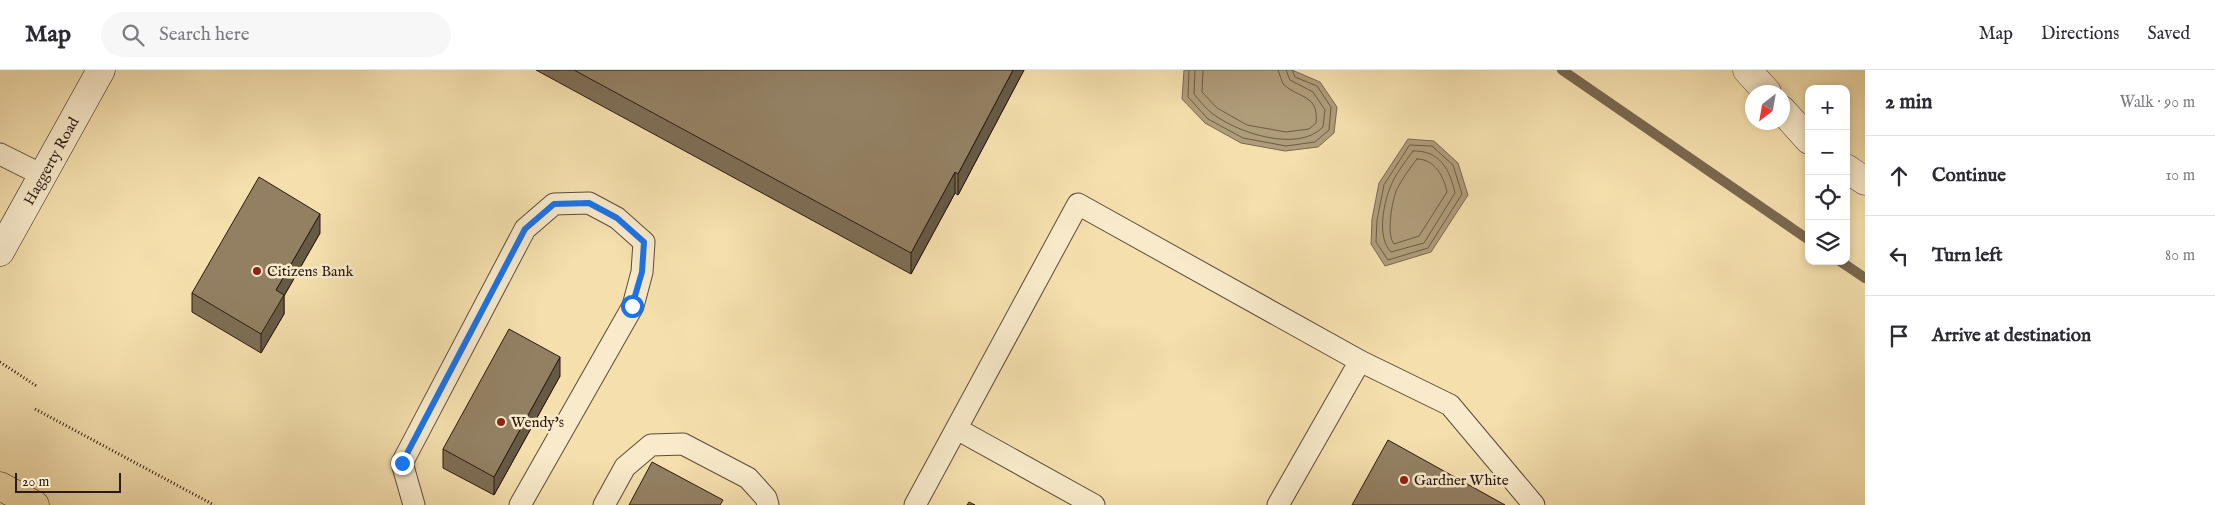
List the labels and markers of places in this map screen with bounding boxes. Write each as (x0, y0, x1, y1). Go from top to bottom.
place label: Citizens Bank (267, 262, 355, 281)
marker: Citizens Bank (251, 265, 263, 277)
place label: Wendy's (511, 413, 564, 432)
marker: Wendy's (495, 416, 507, 428)
place label: Gardner White (1414, 471, 1509, 490)
marker: Gardner White (1398, 474, 1410, 486)

